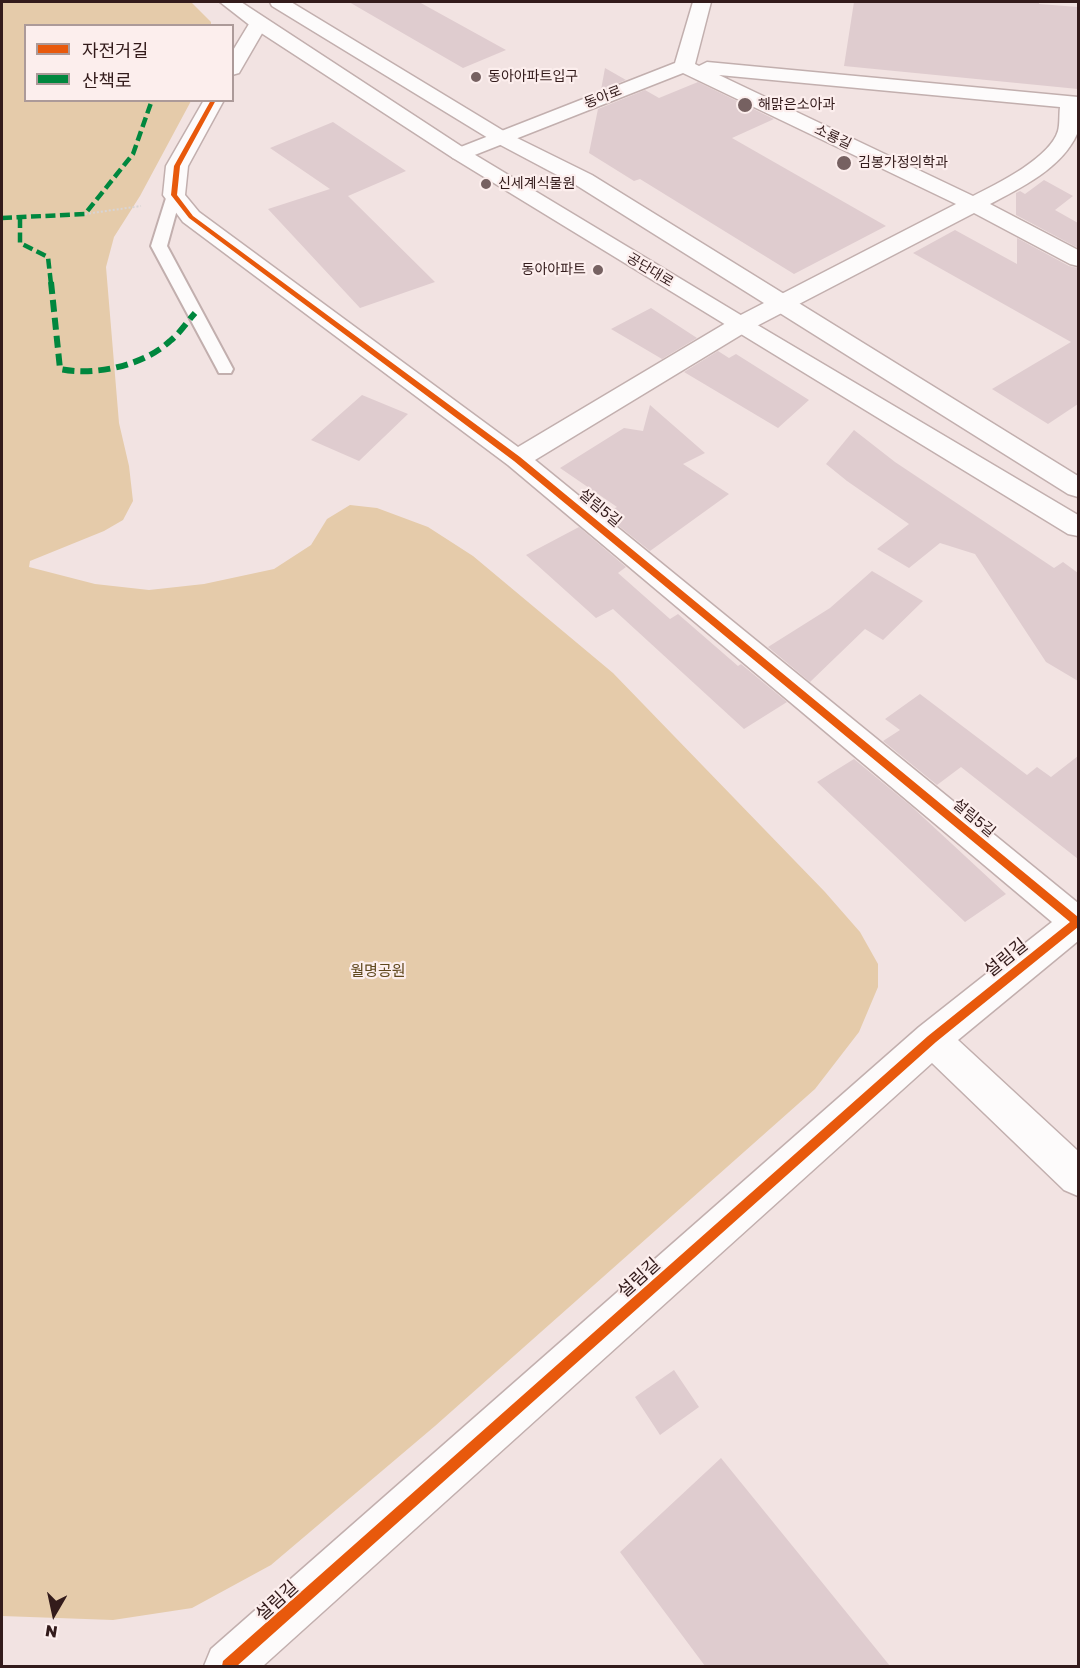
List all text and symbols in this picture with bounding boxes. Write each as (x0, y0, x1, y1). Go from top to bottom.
legend (24, 24, 234, 102)
text: 자전거길 (82, 39, 148, 61)
text: 산책로 (82, 69, 132, 91)
place label: 동아아파트입구 (488, 69, 578, 85)
marker: 동아아파트입구 (469, 70, 483, 84)
street label: 동아로 (582, 82, 624, 112)
marker: 해맑은소아과 (736, 96, 754, 114)
place label: 해맑은소아과 (758, 97, 835, 113)
street label: 소룡길 (812, 121, 854, 153)
marker: 김봉가정의학과 (835, 154, 853, 172)
place label: 김봉가정의학과 (858, 155, 948, 171)
place label: 신세계식물원 (498, 176, 575, 192)
marker: 신세계식물원 (479, 177, 493, 191)
street label: 공단대로 (624, 250, 676, 290)
place label: 동아아파트 (522, 262, 586, 278)
marker: 동아아파트 (591, 263, 605, 277)
street label: 설림5길 (575, 485, 625, 531)
street label: 설림5길 (949, 795, 999, 841)
street label: 설림길 (980, 934, 1032, 982)
park label: 월명공원 (350, 962, 406, 980)
street label: 설림길 (613, 1253, 665, 1303)
street label: 설림길 (251, 1576, 303, 1626)
north arrow (24, 1584, 84, 1644)
text: N (44, 1621, 59, 1643)

